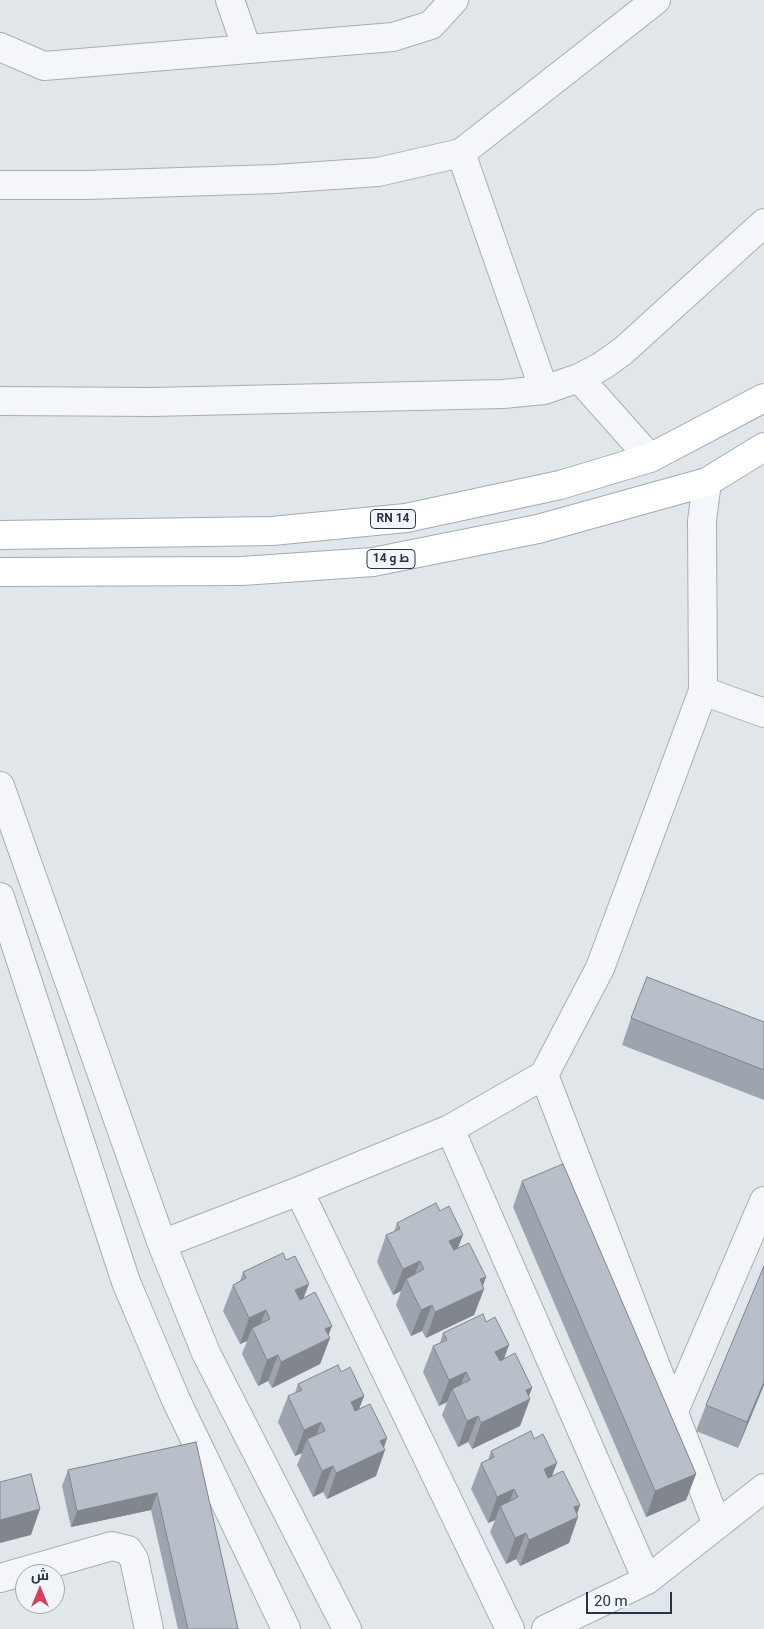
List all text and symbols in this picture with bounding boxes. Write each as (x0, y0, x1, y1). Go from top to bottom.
road number: RN 14 (370, 509, 416, 528)
road number: ط و 14 (367, 550, 415, 568)
north arrow (15, 1564, 65, 1614)
text: ش (31, 1567, 49, 1583)
scale bar (589, 1582, 675, 1614)
text: 20 m (594, 1592, 628, 1610)

